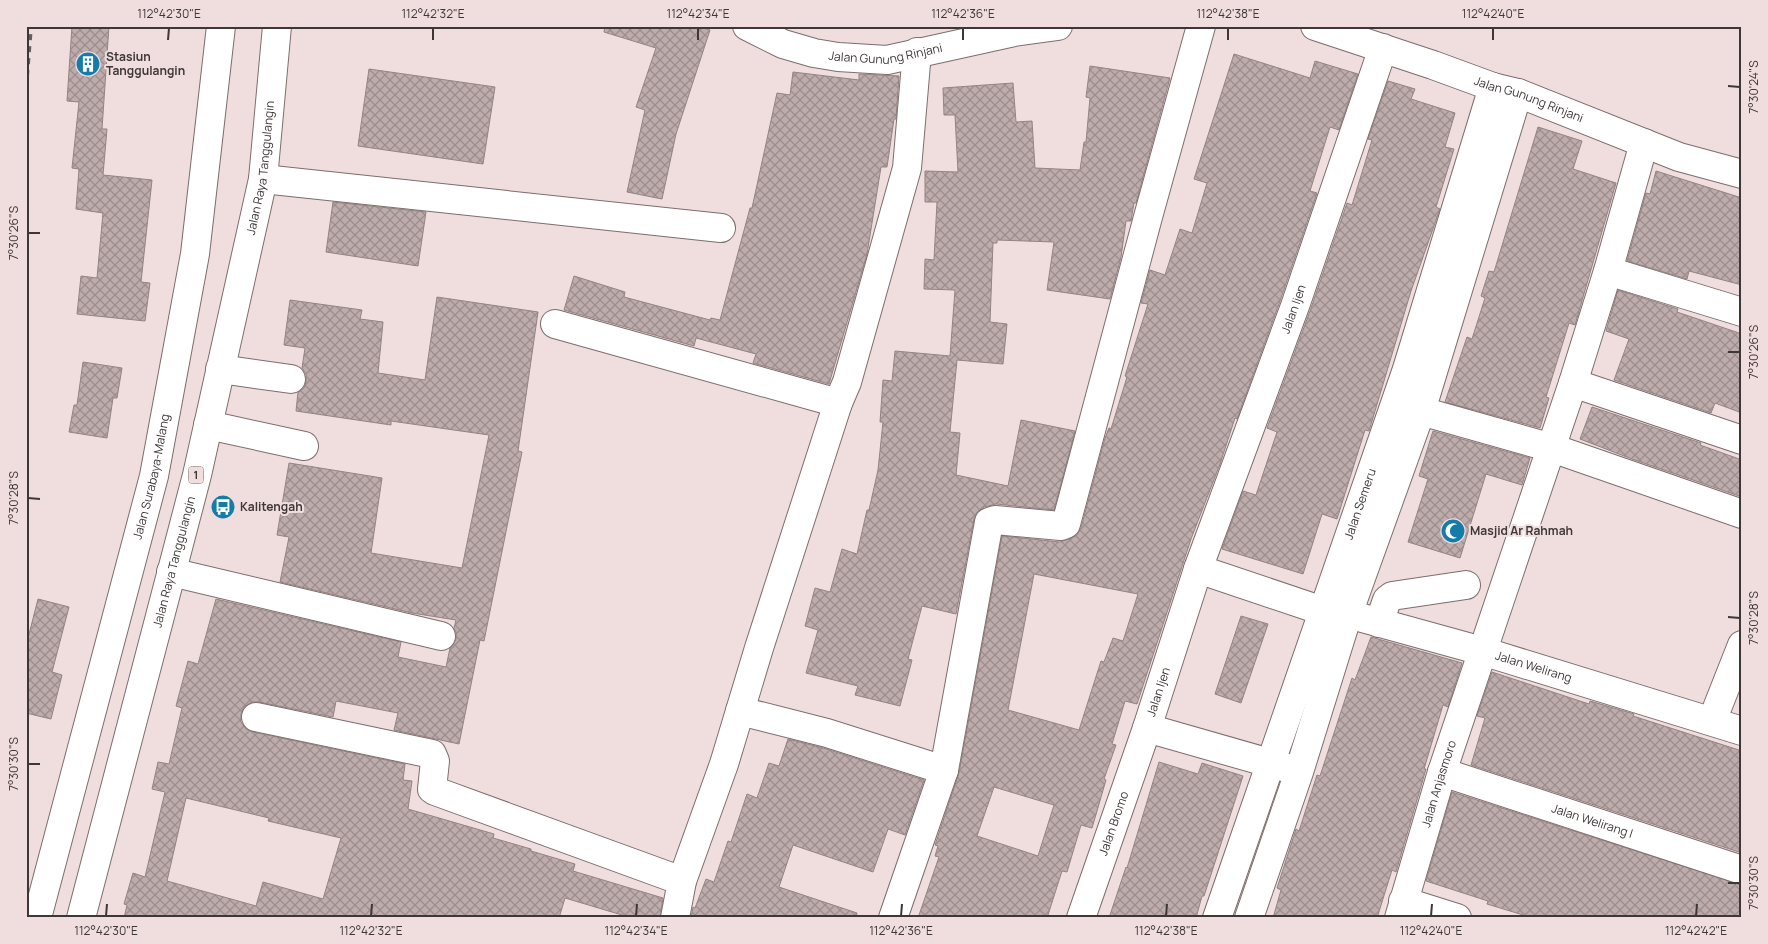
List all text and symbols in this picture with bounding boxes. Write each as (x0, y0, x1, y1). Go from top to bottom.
text: 112°42'30"E (137, 5, 201, 22)
text: 112°42'32"E (401, 5, 465, 22)
text: 112°42'34"E (667, 5, 730, 22)
text: 112°42'36"E (931, 5, 995, 22)
text: 112°42'38"E (1196, 5, 1260, 22)
text: 112°42'40"E (1462, 5, 1524, 22)
street label: Jalan Gunung Rinjani (827, 39, 944, 68)
place label: Stasiun Tanggulangin (106, 48, 185, 79)
building icon: Stasiun Tanggulangin (75, 51, 101, 77)
text: 7°30'24"S (1745, 60, 1762, 114)
street label: Jalan Gunung Rinjani (1472, 72, 1586, 126)
street label: Jalan Raya Tanggulangin (242, 100, 278, 236)
text: 7°30'26"S (5, 206, 22, 260)
street label: Jalan Ijen (1277, 282, 1310, 336)
text: 7°30'26"S (1745, 325, 1762, 379)
street label: Jalan Surabaya-Malang (129, 412, 173, 541)
road number: 1 (188, 466, 204, 484)
street label: Jalan Semeru (1340, 466, 1380, 542)
text: 7°30'28"S (5, 471, 22, 525)
street label: Jalan Raya Tanggulangin (148, 494, 199, 630)
bus stop icon: Kalitengah (210, 494, 236, 520)
place label: Kalitengah (240, 498, 303, 515)
mosque icon: Masjid Ar Rahmah (1440, 518, 1466, 544)
place label: Masjid Ar Rahmah (1470, 522, 1573, 539)
text: 7°30'28"S (1745, 591, 1762, 645)
street label: Jalan Welirang (1493, 647, 1574, 686)
street label: Jalan Ijen (1142, 665, 1174, 719)
text: 7°30'30"S (5, 737, 22, 791)
street label: Jalan Anjasmoro (1417, 738, 1460, 829)
street label: Jalan Bromo (1094, 789, 1132, 858)
street label: Jalan Welirang I (1549, 799, 1635, 842)
text: 7°30'30"S (1745, 856, 1762, 910)
text: 112°42'30"E (74, 922, 138, 939)
text: 112°42'32"E (339, 922, 403, 939)
text: 112°42'34"E (605, 922, 668, 939)
text: 112°42'36"E (869, 922, 933, 939)
text: 112°42'38"E (1134, 922, 1198, 939)
text: 112°42'40"E (1400, 922, 1462, 939)
text: 112°42'42"E (1665, 922, 1727, 939)

